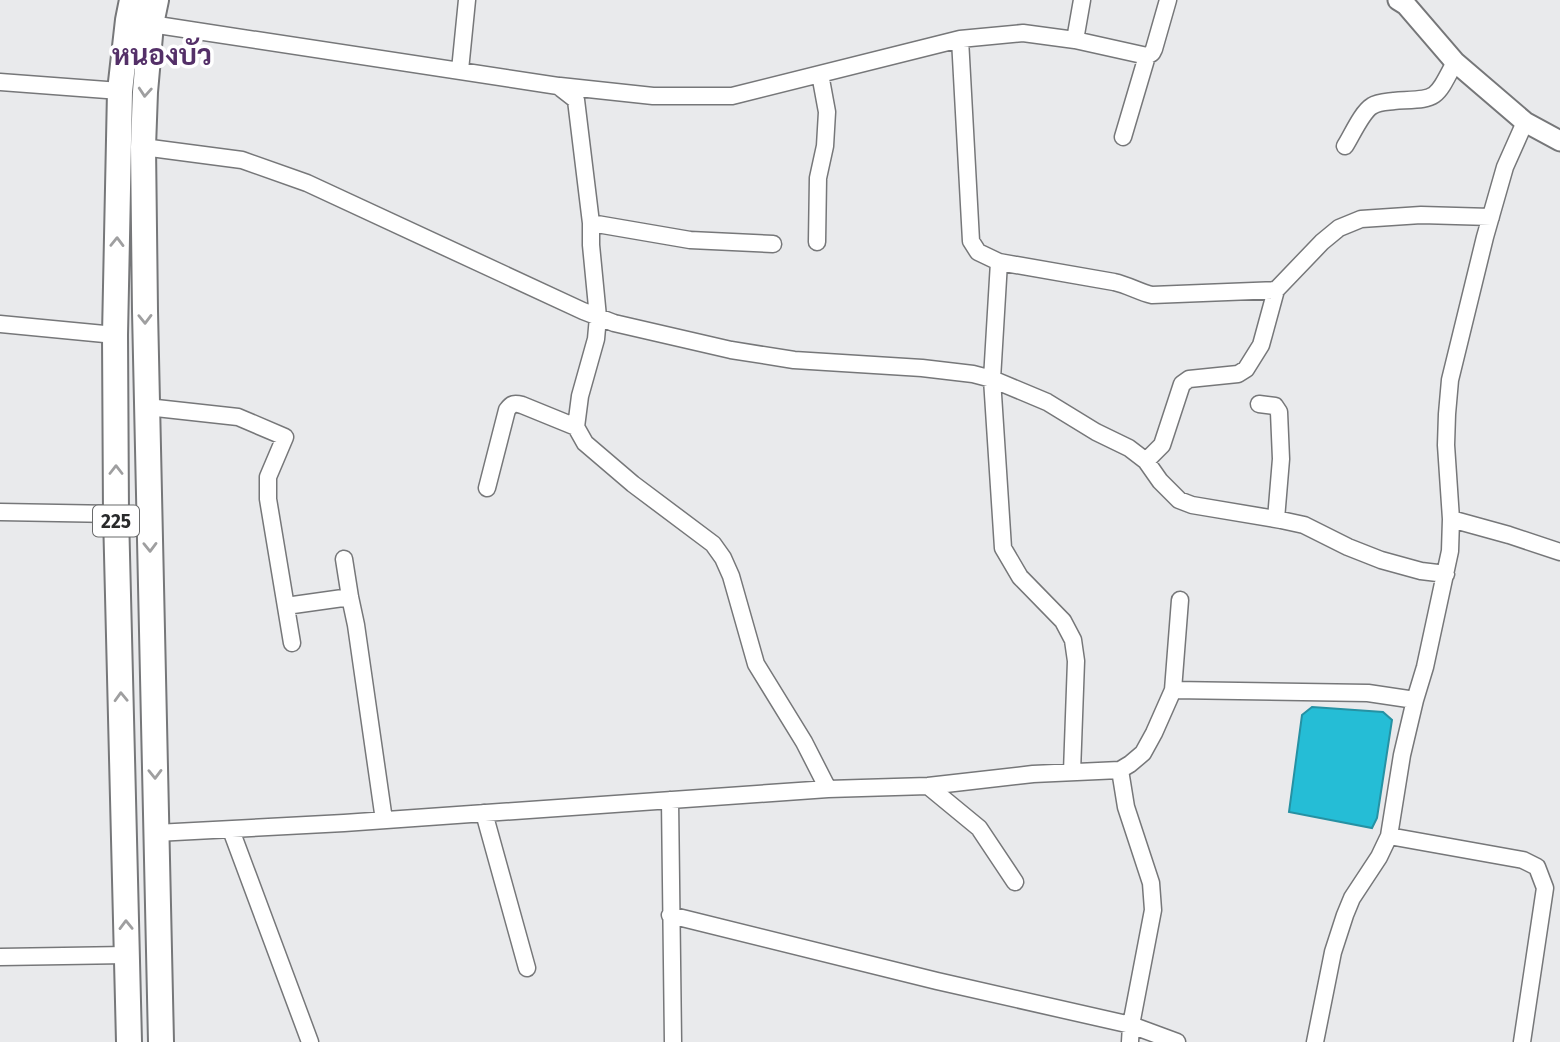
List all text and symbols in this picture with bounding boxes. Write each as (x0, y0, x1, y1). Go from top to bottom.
district label: หนองบัว (112, 37, 212, 72)
one-way arrow (138, 87, 153, 98)
one-way arrow (109, 237, 125, 247)
one-way arrow (137, 315, 153, 325)
one-way arrow (108, 464, 124, 475)
road number: 225 (93, 506, 139, 536)
one-way arrow (142, 542, 158, 553)
one-way arrow (113, 692, 129, 702)
one-way arrow (147, 770, 163, 780)
one-way arrow (118, 919, 134, 930)

